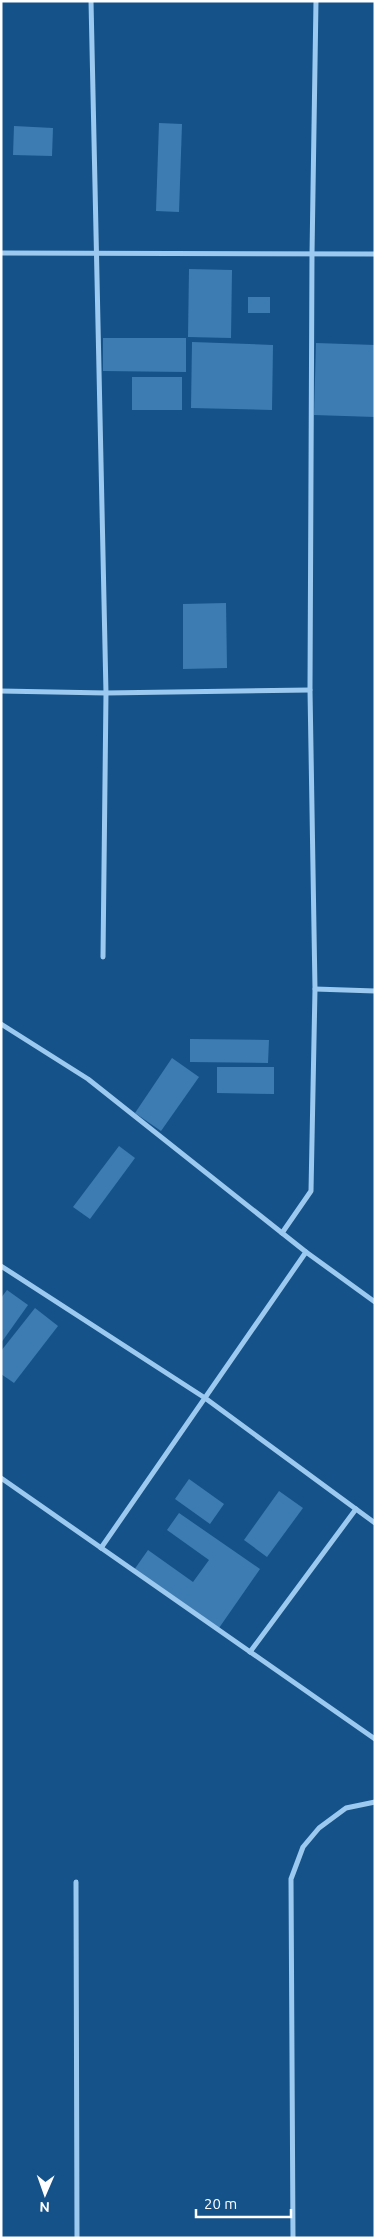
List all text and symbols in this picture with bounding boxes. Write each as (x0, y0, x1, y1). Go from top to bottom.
north arrow (20, 2169, 70, 2219)
scale bar (196, 2186, 291, 2218)
text: 20 m (204, 2195, 237, 2212)
text: N (39, 2199, 50, 2215)

